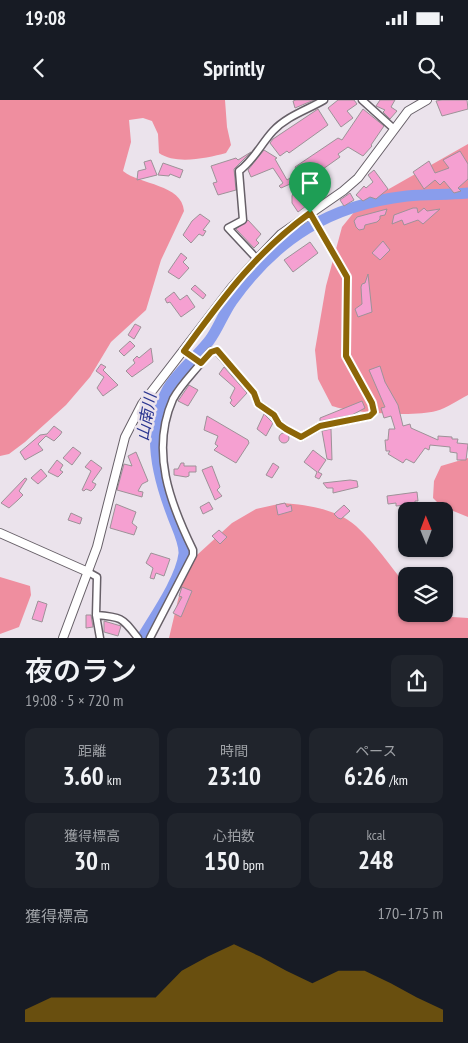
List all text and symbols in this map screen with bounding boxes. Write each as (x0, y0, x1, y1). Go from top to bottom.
text: 19:08 (25, 6, 66, 30)
icon: back (25, 54, 53, 82)
text: Sprintly (203, 54, 265, 82)
icon: search (415, 54, 443, 82)
pin (289, 162, 331, 213)
icon: arrive (296, 169, 324, 197)
water label: 山南川 (132, 390, 160, 442)
north arrow (398, 502, 452, 558)
map controls (398, 502, 453, 622)
button: layers (398, 567, 453, 622)
text: 夜のラン (25, 652, 137, 689)
button: share (391, 655, 443, 707)
text: 19:08 · 5 × 720 m (25, 690, 123, 710)
text: 距離 (78, 742, 106, 760)
text: 時間 (220, 742, 248, 760)
text: ペース (355, 742, 397, 760)
text: 3.60 (63, 760, 104, 792)
text: 23:10 (207, 760, 261, 792)
text: 6:26 (344, 760, 386, 792)
text: km (104, 771, 121, 789)
text: /km (386, 771, 408, 789)
text: kcal (366, 826, 386, 844)
text: 獲得標高 (64, 827, 120, 845)
text: 心拍数 (213, 827, 255, 845)
text: 248 (358, 844, 394, 876)
text: 30 (74, 845, 98, 877)
text: 150 (204, 845, 240, 877)
text: m (98, 856, 110, 874)
text: bpm (240, 856, 264, 874)
text: 170–175 m (378, 903, 443, 923)
text: 獲得標高 (25, 906, 89, 926)

